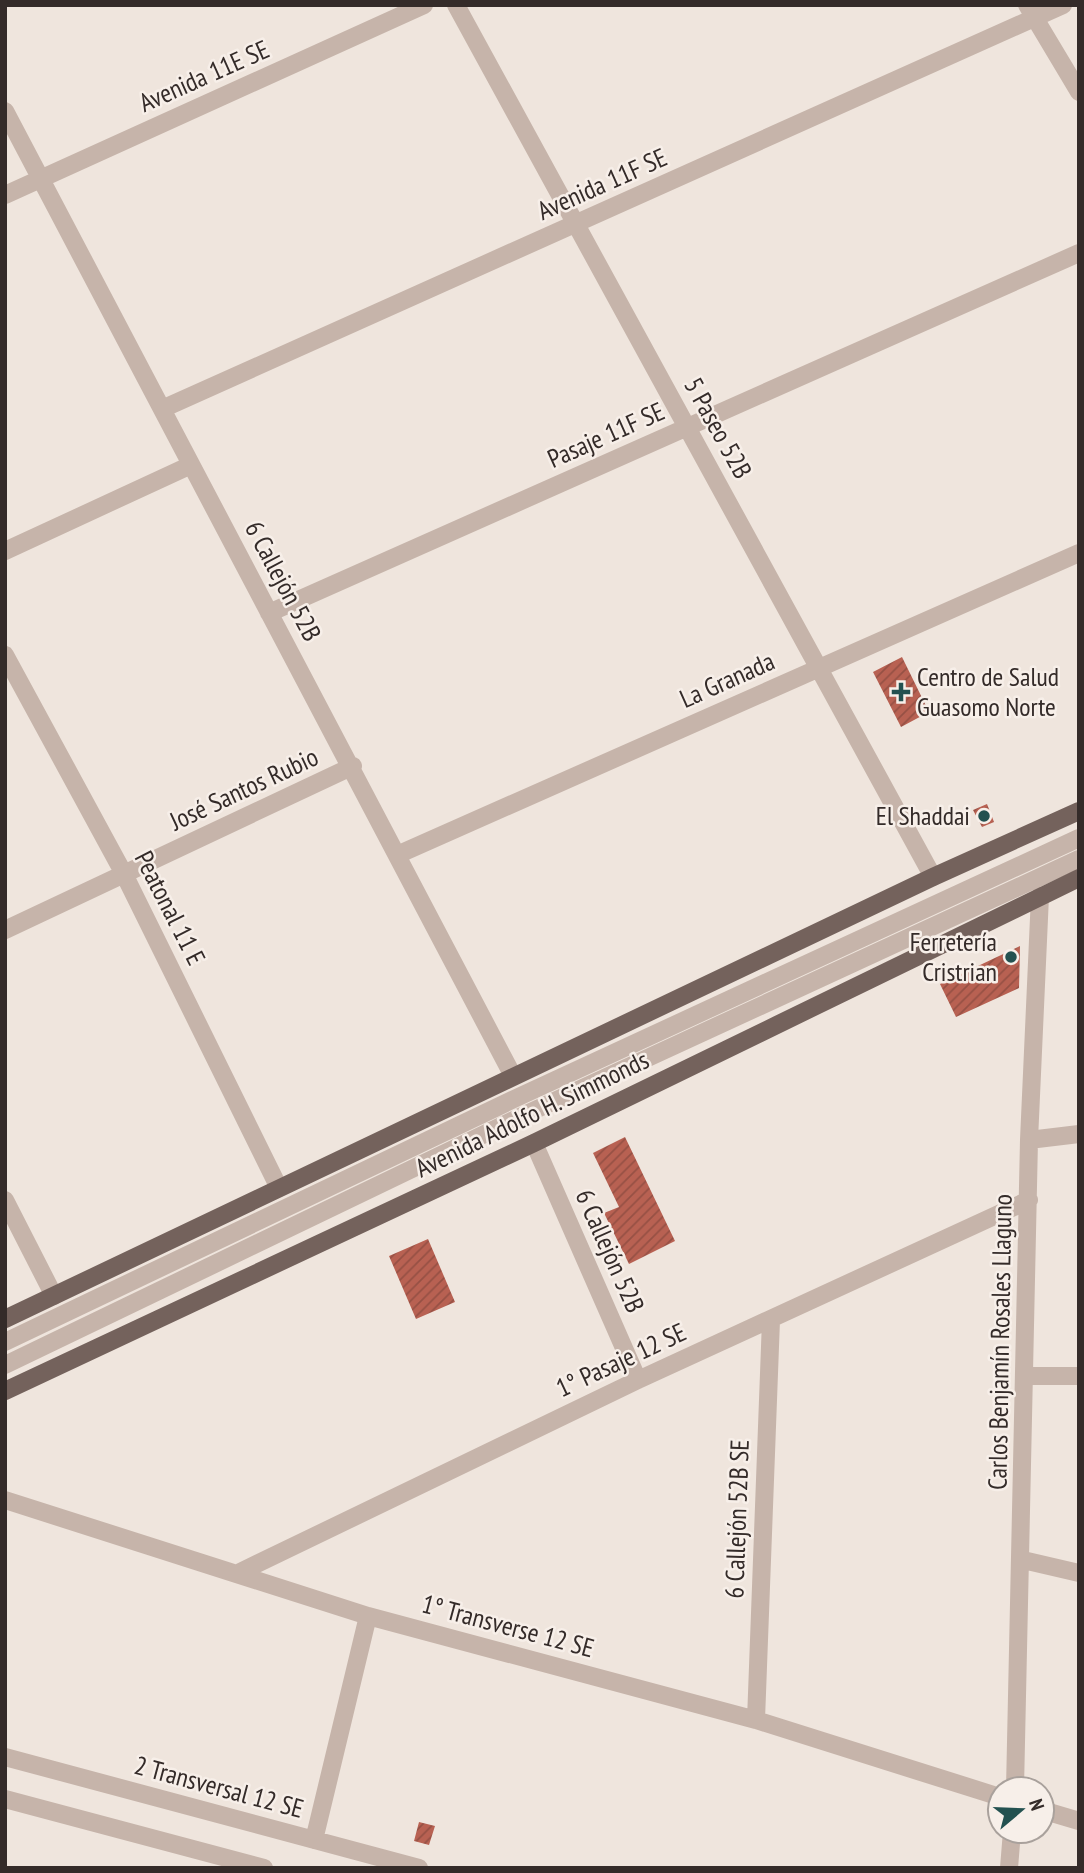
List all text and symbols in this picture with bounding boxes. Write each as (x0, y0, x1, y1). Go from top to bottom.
street label: Avenida 11E SE (134, 32, 274, 119)
street label: Avenida 11F SE (532, 140, 672, 227)
street label: 5 Paseo 52B (677, 371, 760, 484)
street label: Pasaje 11F SE (542, 394, 669, 475)
street label: 6 Callejón 52B (238, 515, 329, 647)
street label: La Granada (674, 644, 779, 715)
place label: Centro de Salud Guasomo Norte (917, 660, 1059, 723)
marker: Centro de Salud Guasomo Norte (891, 682, 911, 702)
street label: José Santos Rubio (163, 740, 323, 838)
place label: El Shaddai (876, 799, 970, 832)
marker: El Shaddai (976, 808, 992, 824)
street label: Peatonal 11 E (128, 845, 213, 970)
place label: Ferretería Cristrian (910, 925, 997, 988)
marker: Ferretería Cristrian (1003, 949, 1019, 965)
street label: Avenida Adolfo H. Simmonds (410, 1043, 654, 1184)
street label: 6 Callejón 52B (569, 1184, 652, 1318)
street label: Carlos Benjamín Rosales Llaguno (980, 1194, 1019, 1490)
street label: 1° Pasaje 12 SE (550, 1315, 691, 1404)
street label: 6 Callejón 52B SE (717, 1439, 756, 1599)
street label: 1° Transverse 12 SE (418, 1587, 598, 1664)
street label: 2 Transversal 12 SE (131, 1748, 307, 1825)
north arrow (986, 1775, 1056, 1845)
text: N (1024, 1796, 1050, 1813)

